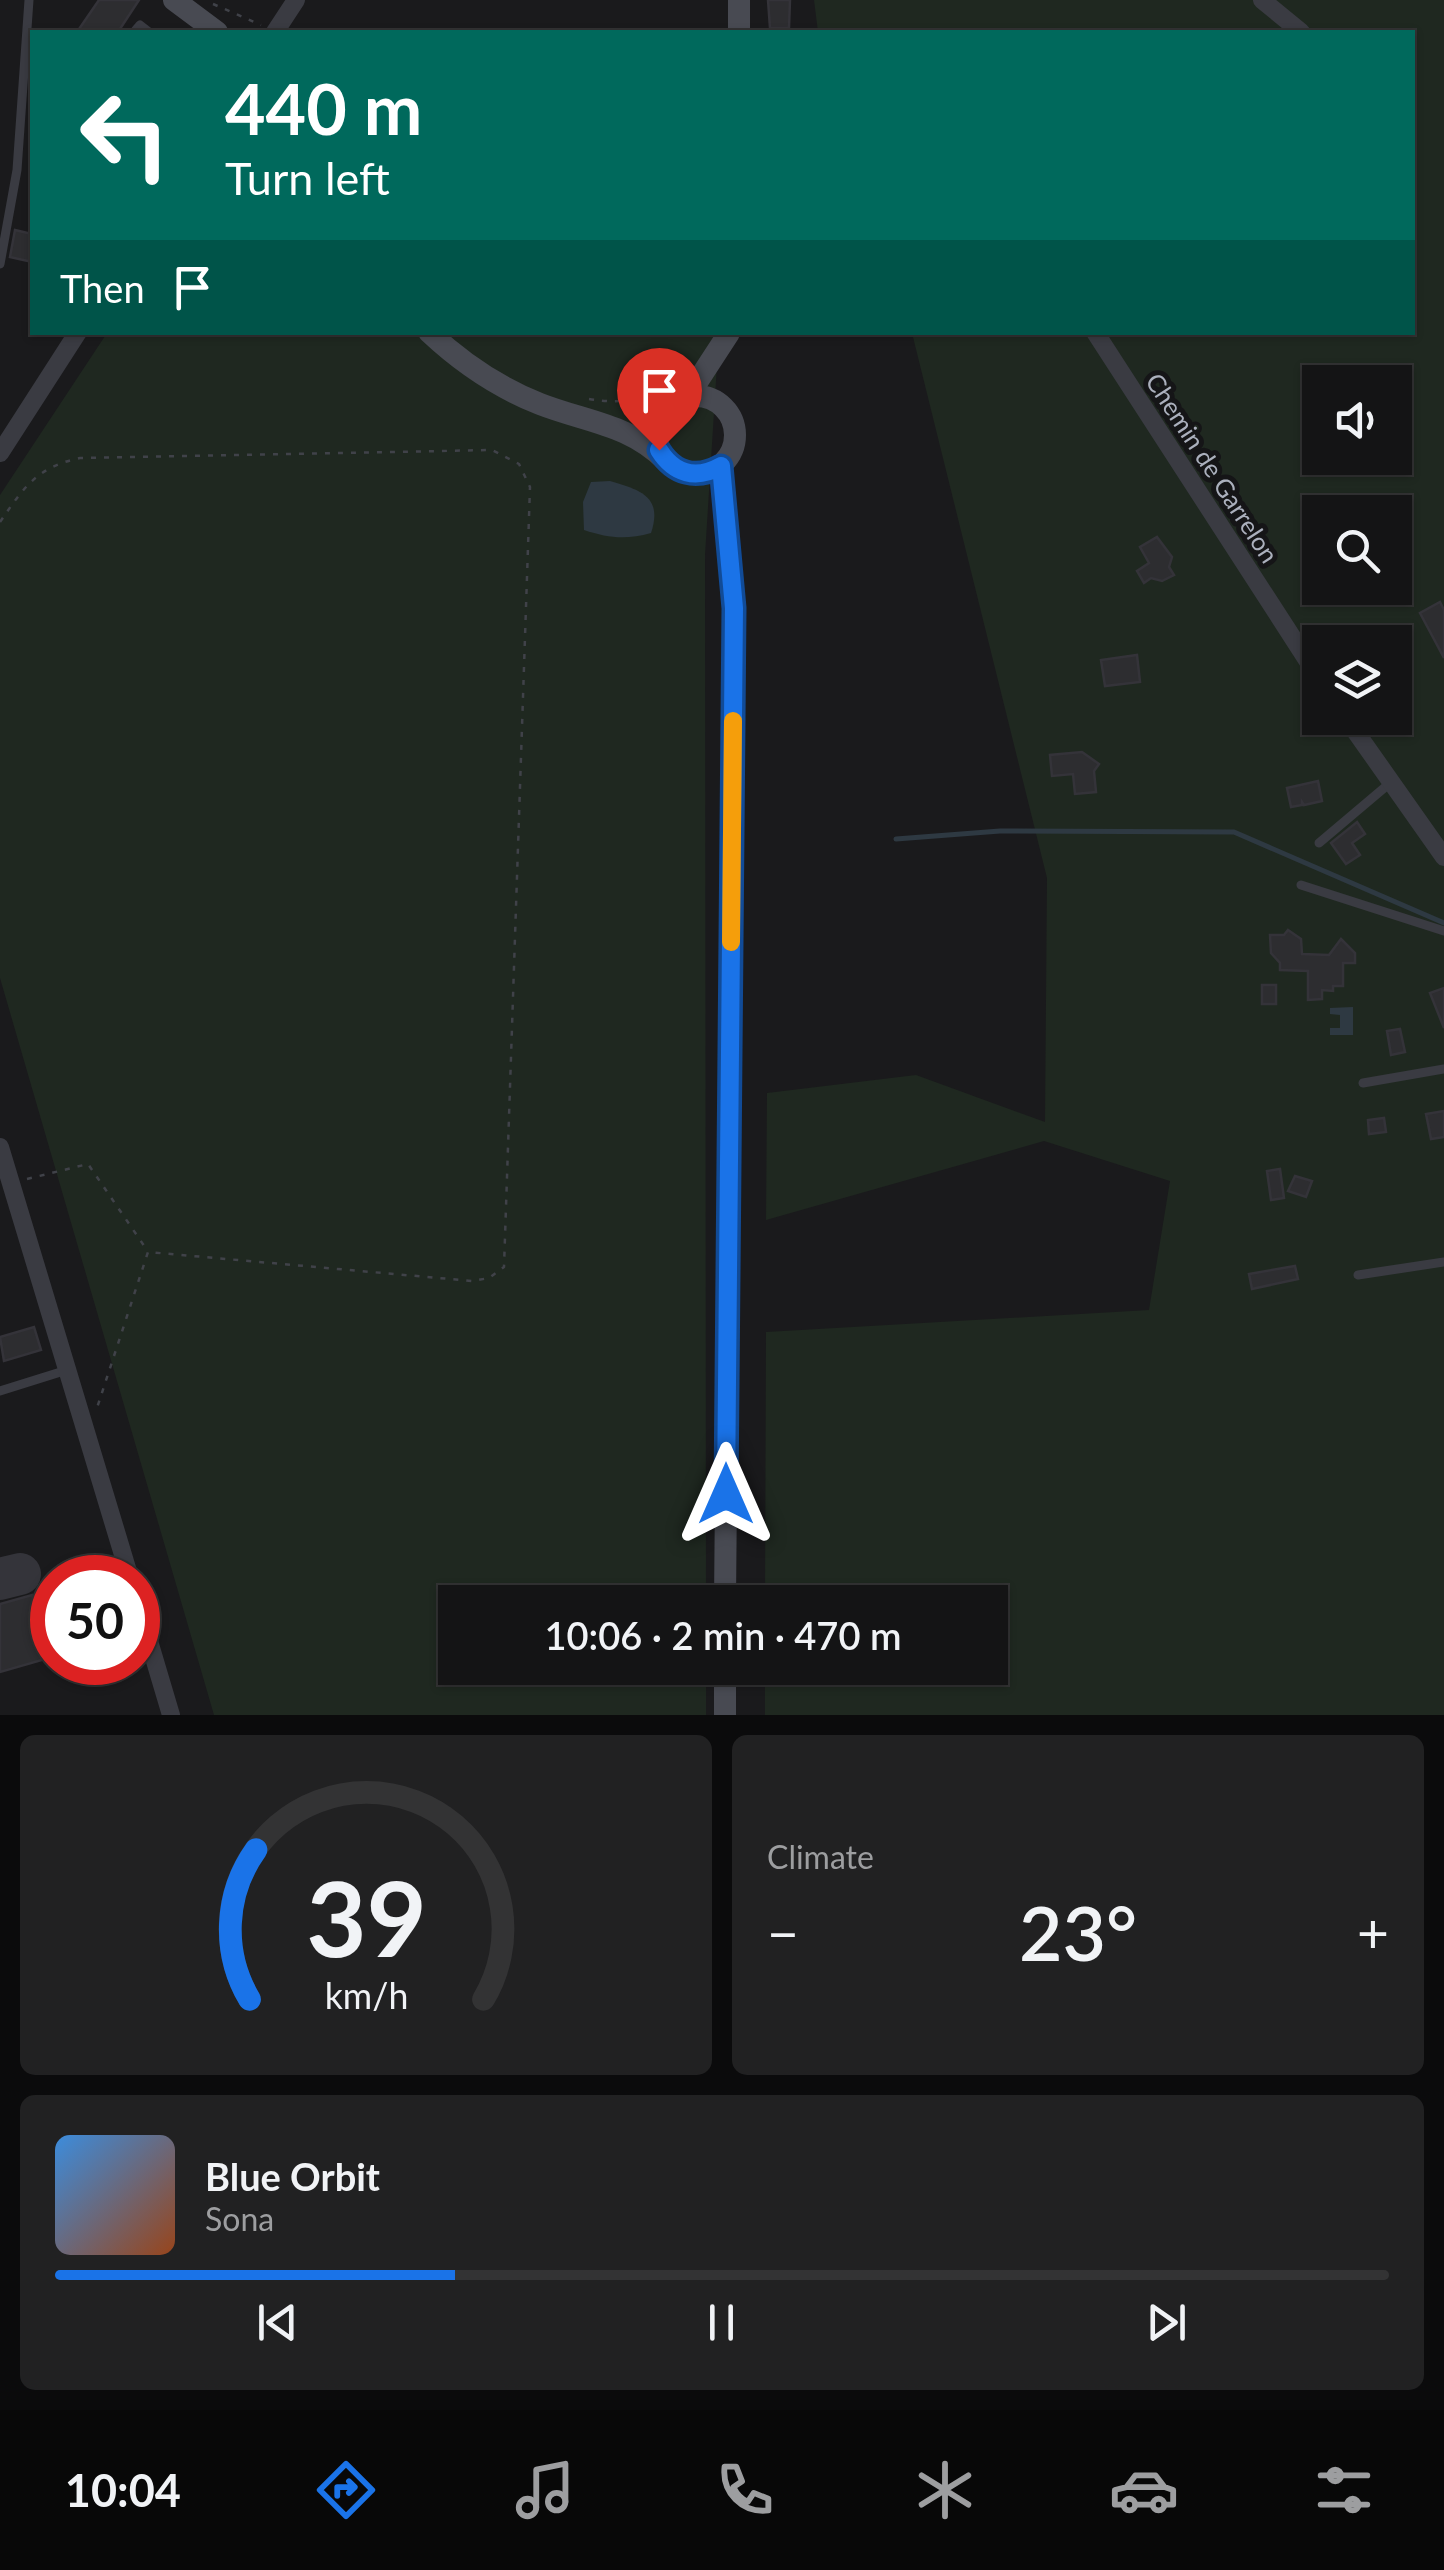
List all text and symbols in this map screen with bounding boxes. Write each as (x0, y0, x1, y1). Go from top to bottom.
text: 440 m (225, 66, 422, 150)
icon: left (60, 70, 190, 200)
text: Turn left (225, 151, 390, 205)
icon: arrive (165, 260, 220, 315)
text: Then (60, 265, 145, 311)
pin (617, 348, 702, 451)
icon: arrive (632, 363, 687, 418)
map controls (1302, 365, 1412, 735)
button: sound (1302, 365, 1412, 475)
street label: Chemin de Garrelon (1140, 367, 1285, 568)
button: search (1302, 495, 1412, 605)
button: layers (1302, 625, 1412, 735)
position arrow (674, 1442, 778, 1546)
speed limit sign: 50 (30, 1555, 160, 1685)
text: 10:06 · 2 min · 470 m (545, 1612, 901, 1658)
text: Climate (767, 1837, 874, 1876)
text: 39 (306, 1854, 426, 1979)
text: 23° (1019, 1887, 1137, 1977)
text: − (767, 1899, 799, 1965)
text: + (1357, 1899, 1389, 1965)
text: km/h (324, 1974, 408, 2017)
text: Blue Orbit (205, 2153, 380, 2199)
text: Sona (205, 2199, 274, 2238)
icon: previous (250, 2295, 305, 2350)
icon: pause (694, 2295, 749, 2350)
icon: next (1139, 2295, 1194, 2350)
icon: directions (311, 2455, 381, 2525)
icon: music (510, 2455, 580, 2525)
icon: phone (710, 2455, 780, 2525)
icon: climate (910, 2455, 980, 2525)
icon: car (1109, 2455, 1179, 2525)
icon: filters (1309, 2455, 1379, 2525)
text: 10:04 (65, 2463, 181, 2517)

